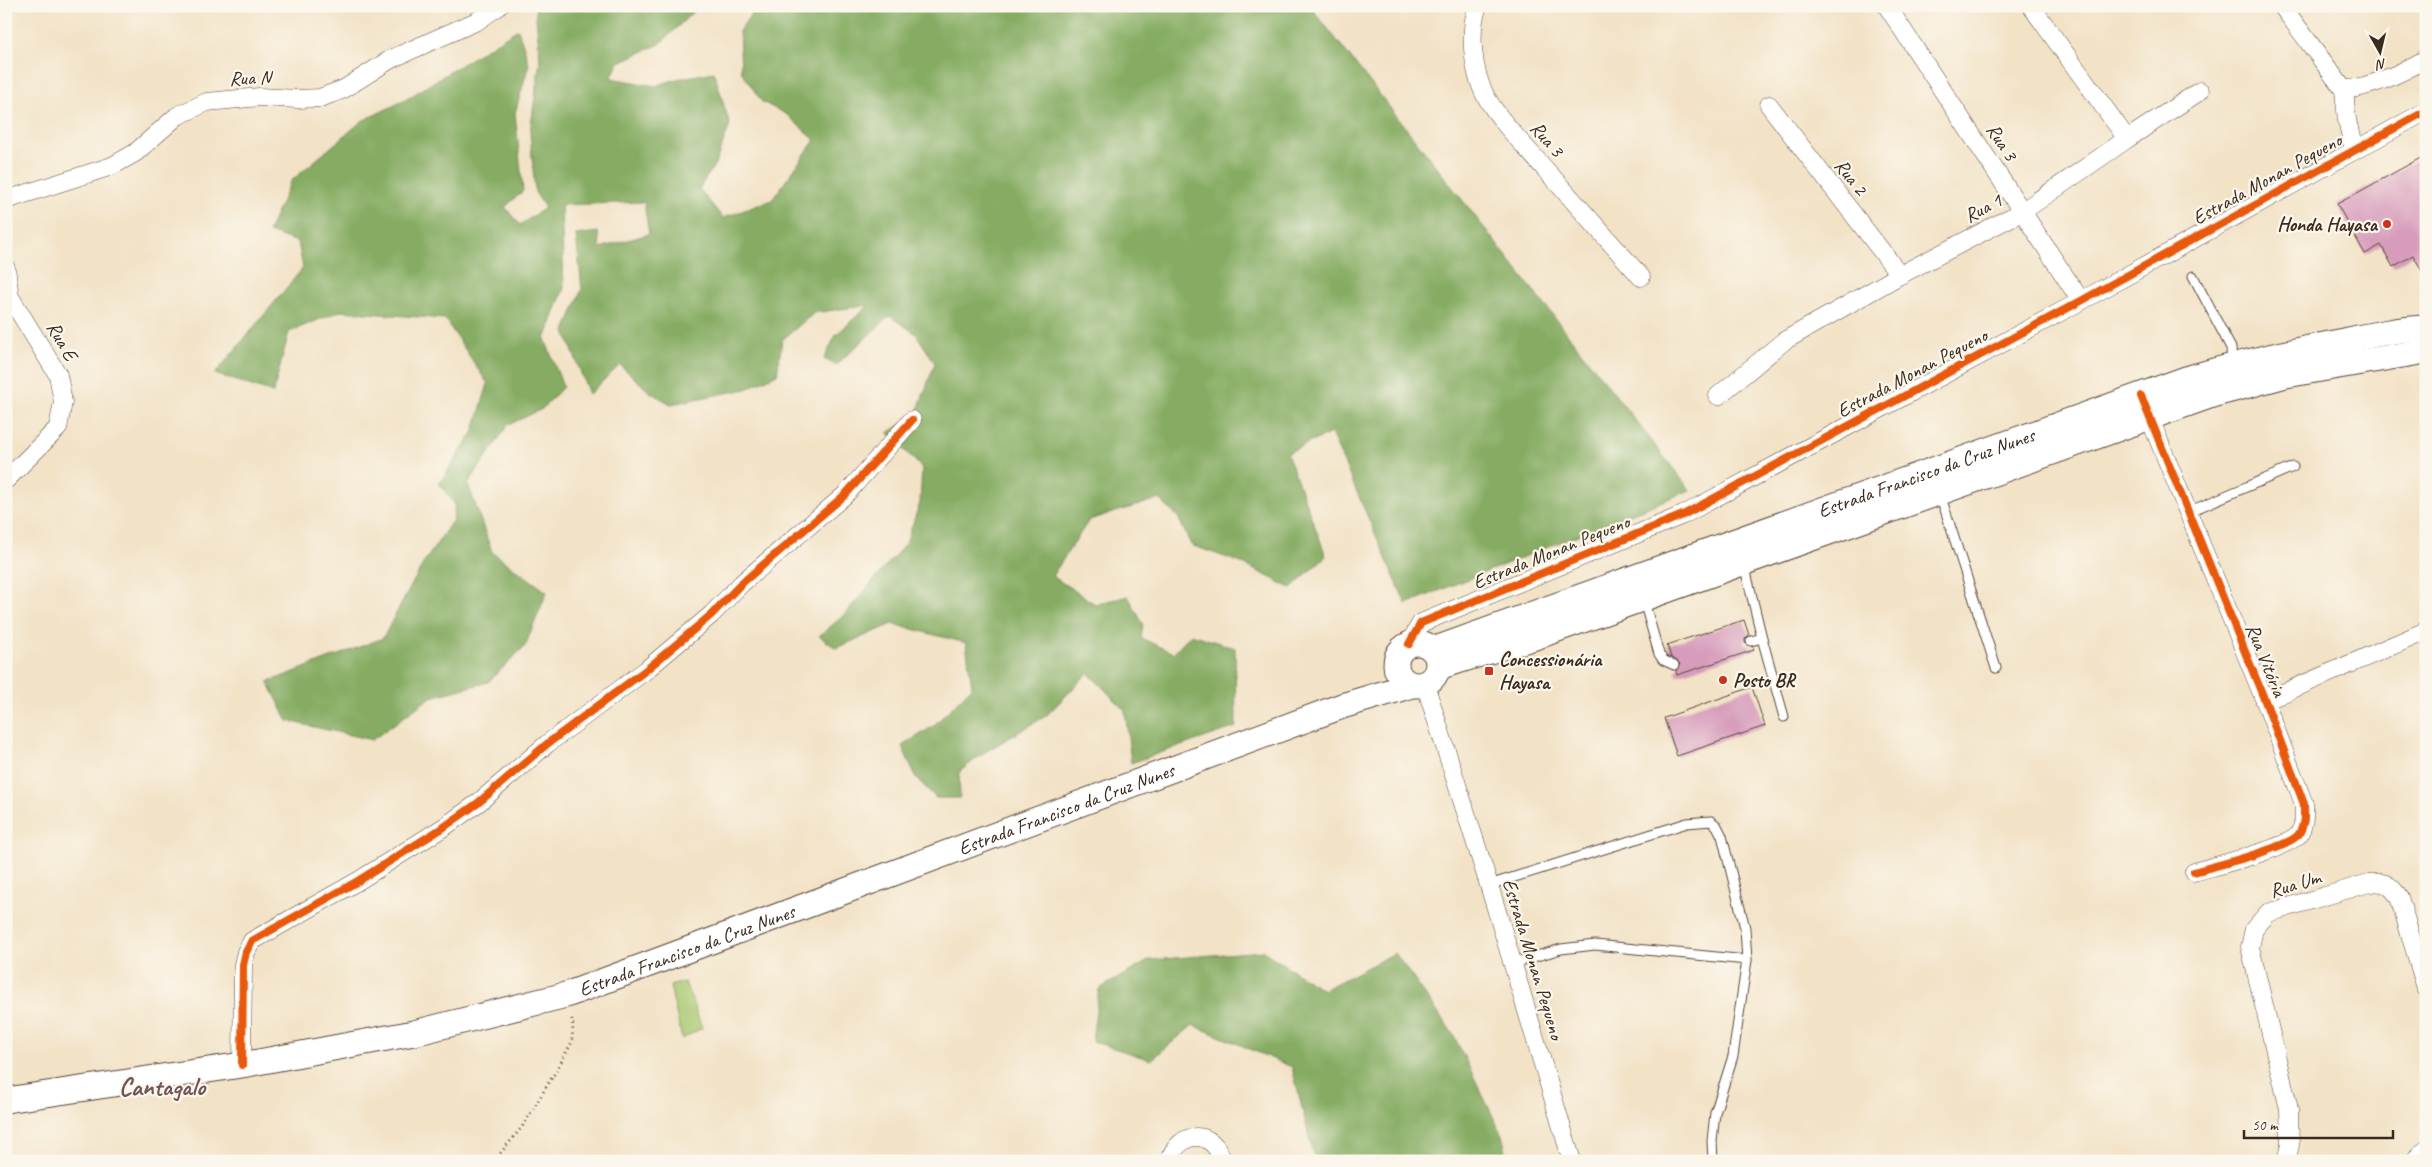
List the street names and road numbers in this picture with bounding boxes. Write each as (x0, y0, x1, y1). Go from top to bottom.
street label: Rua N (229, 65, 274, 91)
street label: Rua 3 (1525, 116, 1571, 164)
street label: Rua 3 (1981, 119, 2024, 167)
street label: Estrada Monan Pequeno (2188, 127, 2348, 230)
street label: Rua 2 (1829, 154, 1874, 202)
street label: Rua 1 (1960, 187, 2007, 228)
street label: Rua E (41, 317, 84, 367)
street label: Estrada Monan Pequeno (1833, 322, 1993, 423)
street label: Estrada Francisco da Cruz Nunes (1814, 421, 2040, 523)
street label: Estrada Monan Pequeno (1469, 508, 1635, 595)
street label: Rua Vitória (2240, 620, 2293, 702)
street label: Estrada Francisco da Cruz Nunes (955, 756, 1180, 860)
street label: Rua Um (2267, 864, 2325, 904)
street label: Estrada Monan Pequeno (1497, 876, 1570, 1044)
street label: Estrada Francisco da Cruz Nunes (575, 898, 800, 1002)

